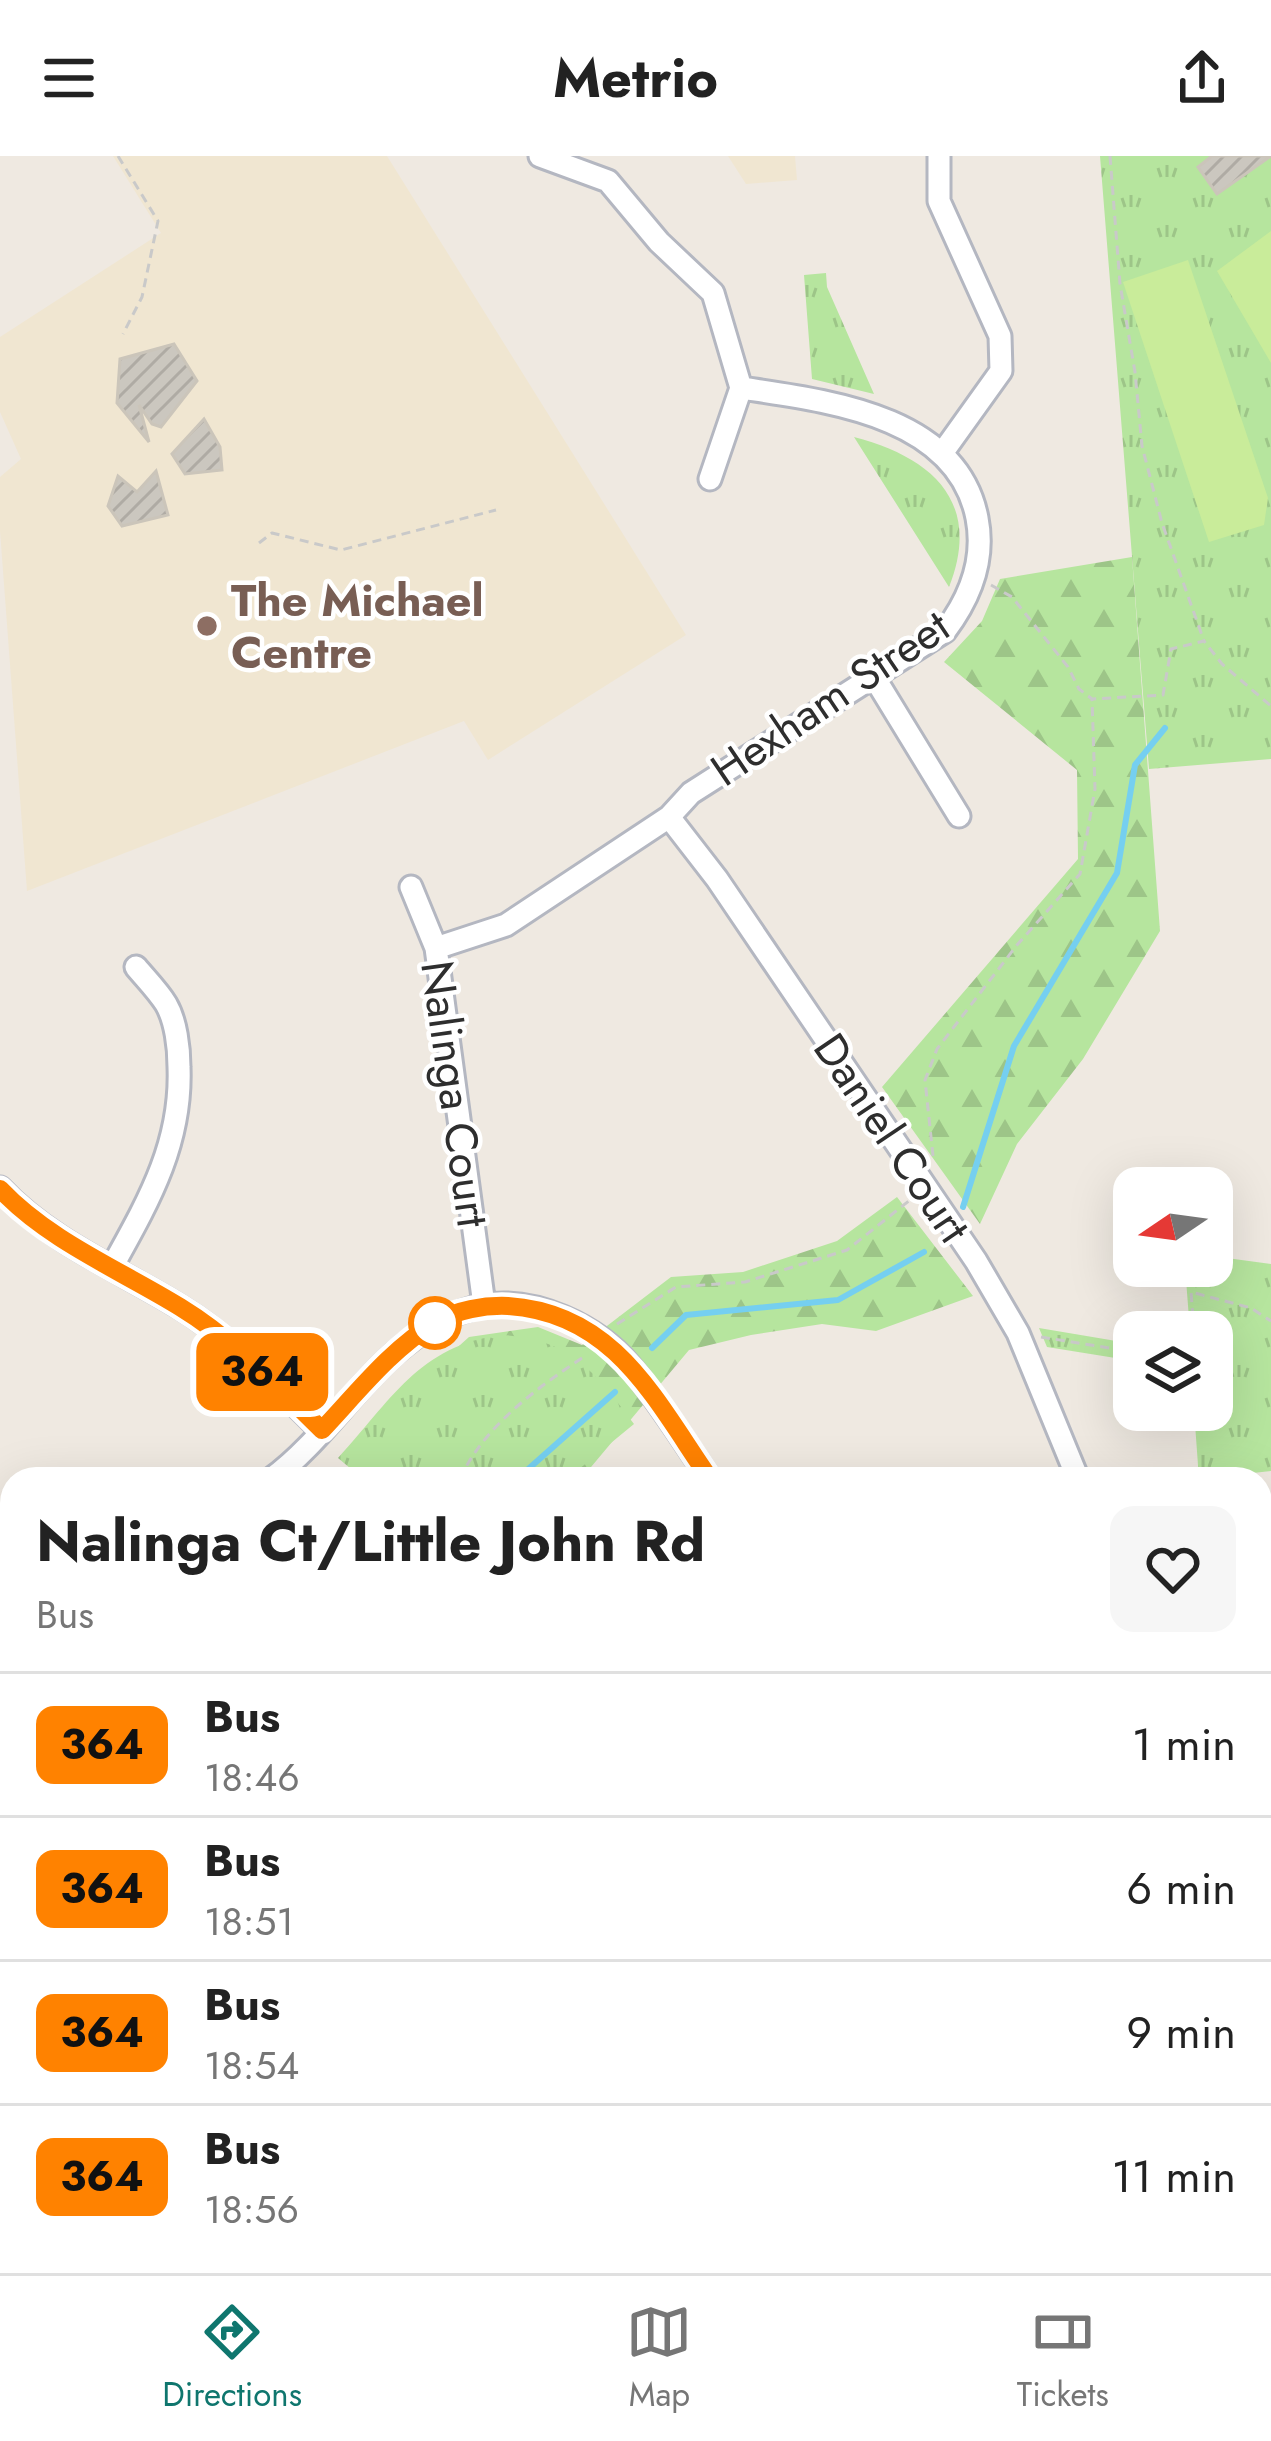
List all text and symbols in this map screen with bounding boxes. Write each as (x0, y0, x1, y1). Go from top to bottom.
text: Metrio (553, 39, 718, 117)
icon: menu (36, 45, 102, 111)
icon: share (1169, 45, 1235, 111)
place label: The Michael Centre (231, 568, 484, 685)
street label: Hexham Street (698, 594, 962, 802)
marker: The Michael Centre (194, 613, 220, 639)
street label: Nalinga Court (404, 957, 506, 1232)
street label: Daniel Court (798, 1020, 986, 1256)
north arrow (1113, 1167, 1233, 1287)
map controls (1113, 1167, 1233, 1431)
unlabelled marker (410, 1298, 460, 1348)
button: layers (1113, 1311, 1233, 1431)
line badge: 364 (193, 1333, 331, 1411)
text: 364 (220, 1341, 304, 1402)
text: Nalinga Ct/Little John Rd (36, 1500, 705, 1582)
button: heart (1110, 1506, 1236, 1632)
text: Bus (36, 1586, 94, 1643)
text: Bus (204, 1684, 280, 1749)
text: 1 min (1132, 1712, 1236, 1777)
text: 364 (60, 1714, 144, 1775)
text: 18:46 (204, 1749, 300, 1806)
text: Bus (204, 1828, 280, 1893)
text: 6 min (1126, 1856, 1236, 1921)
text: 364 (60, 1858, 144, 1919)
text: 18:51 (204, 1893, 294, 1950)
text: Bus (204, 1972, 280, 2037)
text: 9 min (1126, 2000, 1236, 2065)
text: 364 (60, 2002, 144, 2063)
text: 18:54 (204, 2037, 299, 2094)
text: Bus (204, 2116, 280, 2181)
text: 11 min (1112, 2144, 1236, 2209)
text: 364 (60, 2146, 144, 2207)
text: 18:56 (204, 2181, 299, 2238)
tab: Directions (162, 2299, 302, 2418)
tab: Map (626, 2299, 692, 2418)
tab: Tickets (1017, 2299, 1109, 2418)

